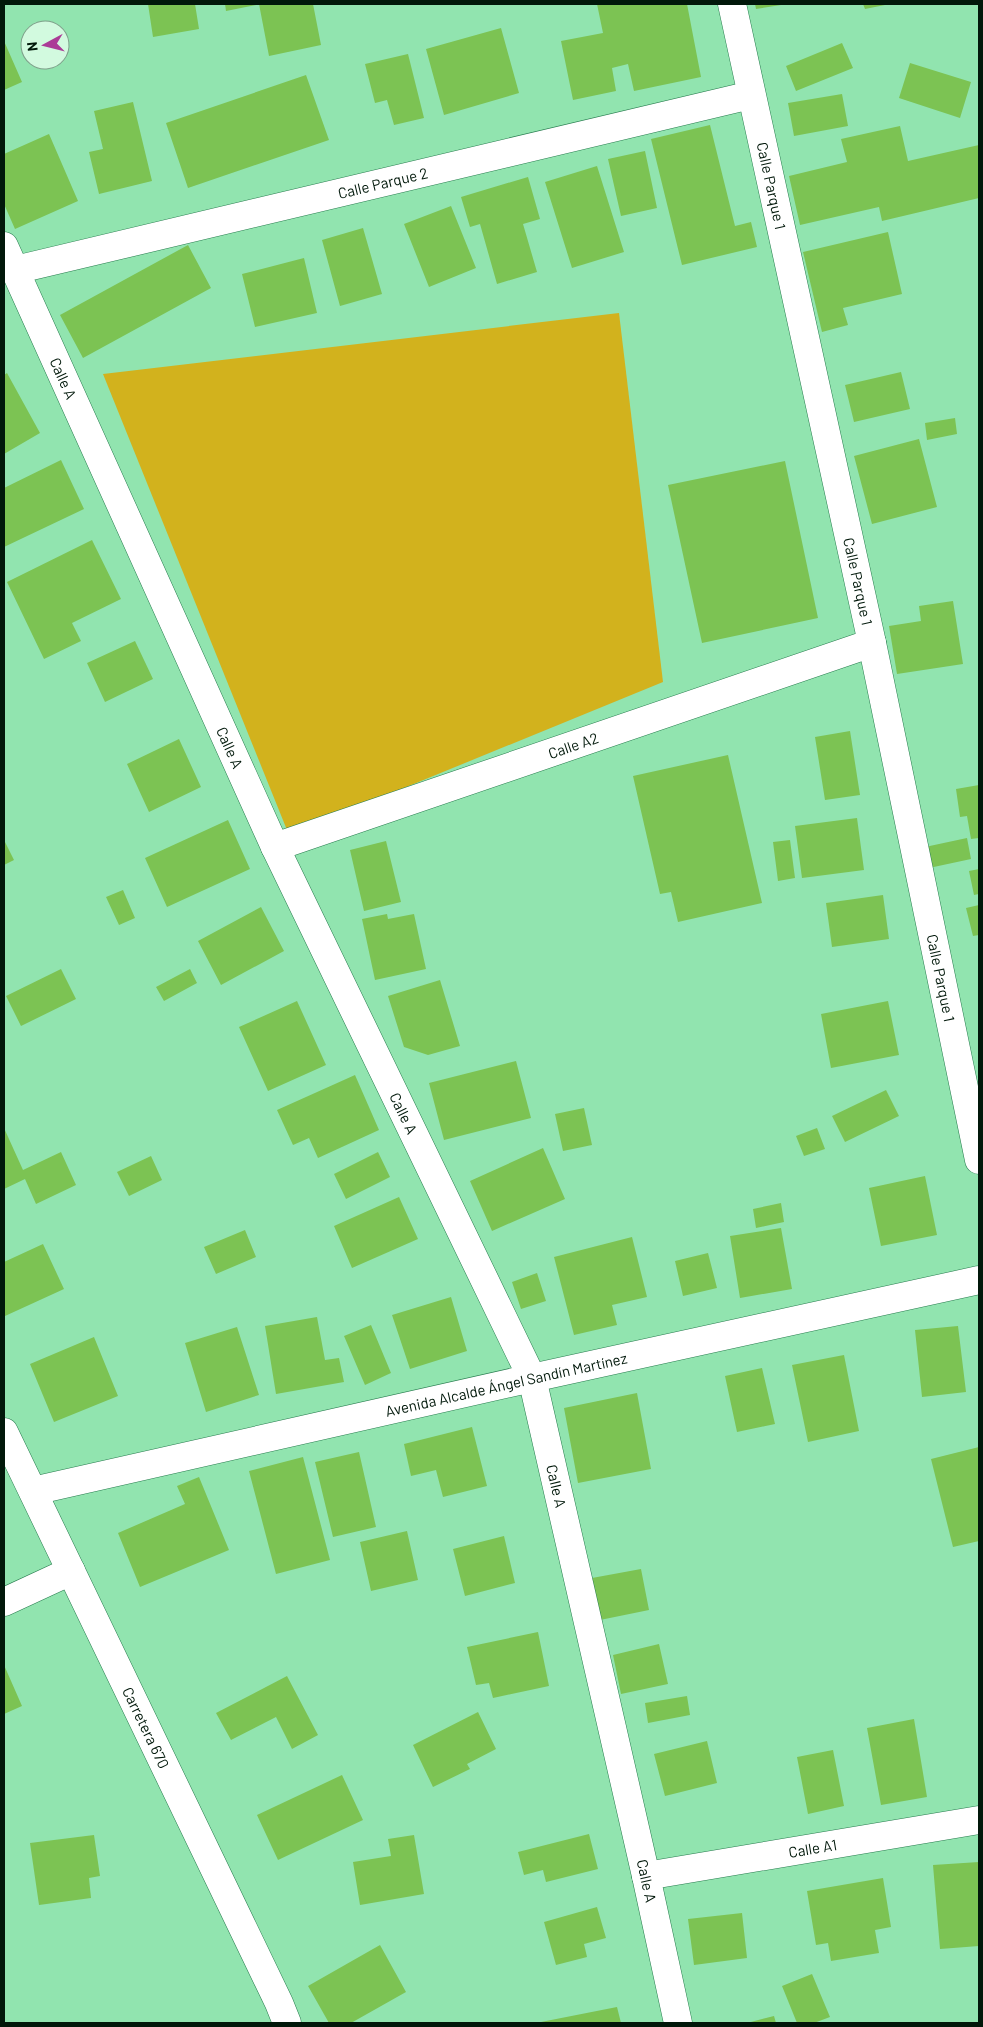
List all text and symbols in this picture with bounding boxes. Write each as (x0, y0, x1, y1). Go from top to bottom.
north arrow (20, 20, 70, 70)
text: N (23, 41, 41, 52)
street label: Calle Parque 1 (753, 140, 790, 231)
street label: Calle Parque 2 (336, 163, 429, 202)
street label: Calle A (46, 355, 81, 402)
street label: Calle Parque 1 (840, 536, 877, 627)
street label: Calle A (213, 724, 247, 771)
street label: Calle A2 (546, 728, 600, 762)
street label: Calle Parque 1 (923, 932, 959, 1023)
street label: Calle A (386, 1090, 421, 1137)
street label: Avenida Alcalde Ángel Sandín Martínez (384, 1348, 629, 1420)
street label: Calle A (543, 1463, 570, 1509)
street label: Carretera 670 (119, 1684, 174, 1771)
street label: Calle A1 (787, 1835, 838, 1861)
street label: Calle A (633, 1857, 660, 1904)

